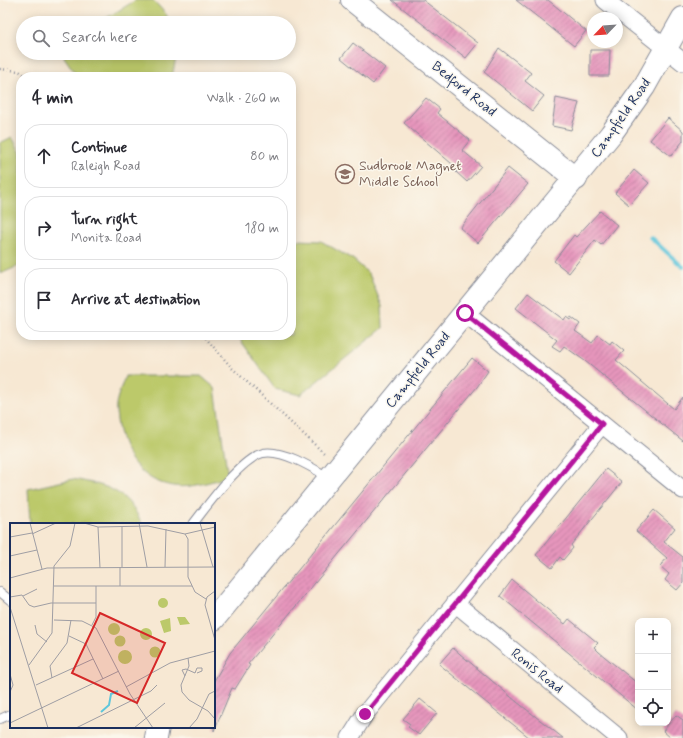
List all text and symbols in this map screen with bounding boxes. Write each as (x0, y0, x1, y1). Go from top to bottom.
north arrow (587, 12, 623, 48)
search box (16, 16, 296, 60)
icon: search (30, 27, 52, 49)
text: Search here (62, 28, 138, 48)
street label: Bedford Road (427, 57, 500, 122)
street label: Campfield Road (587, 75, 655, 161)
text: 4 min (32, 87, 73, 109)
text: Walk · 260 m (207, 90, 280, 107)
text: Continue (71, 138, 127, 158)
icon: ahead (33, 145, 55, 167)
text: 80 m (250, 148, 279, 165)
place label: Sudbrook Magnet Middle School (359, 157, 461, 191)
text: Raleigh Road (71, 158, 140, 175)
school or university icon: Sudbrook Magnet Middle School (334, 163, 356, 185)
text: Turn right (71, 210, 138, 230)
icon: right (33, 217, 55, 239)
text: 180 m (244, 220, 279, 237)
text: Monita Road (71, 230, 142, 247)
icon: arrive (33, 289, 55, 311)
text: Arrive at destination (71, 290, 200, 310)
route start (456, 304, 474, 322)
street label: Campfield Road (382, 328, 454, 412)
inset map (10, 523, 215, 728)
map controls (635, 618, 671, 726)
button: + (635, 618, 671, 654)
street label: Ronis Road (507, 644, 567, 698)
button: − (635, 654, 671, 690)
button: locate (635, 690, 671, 726)
route end (356, 705, 374, 723)

